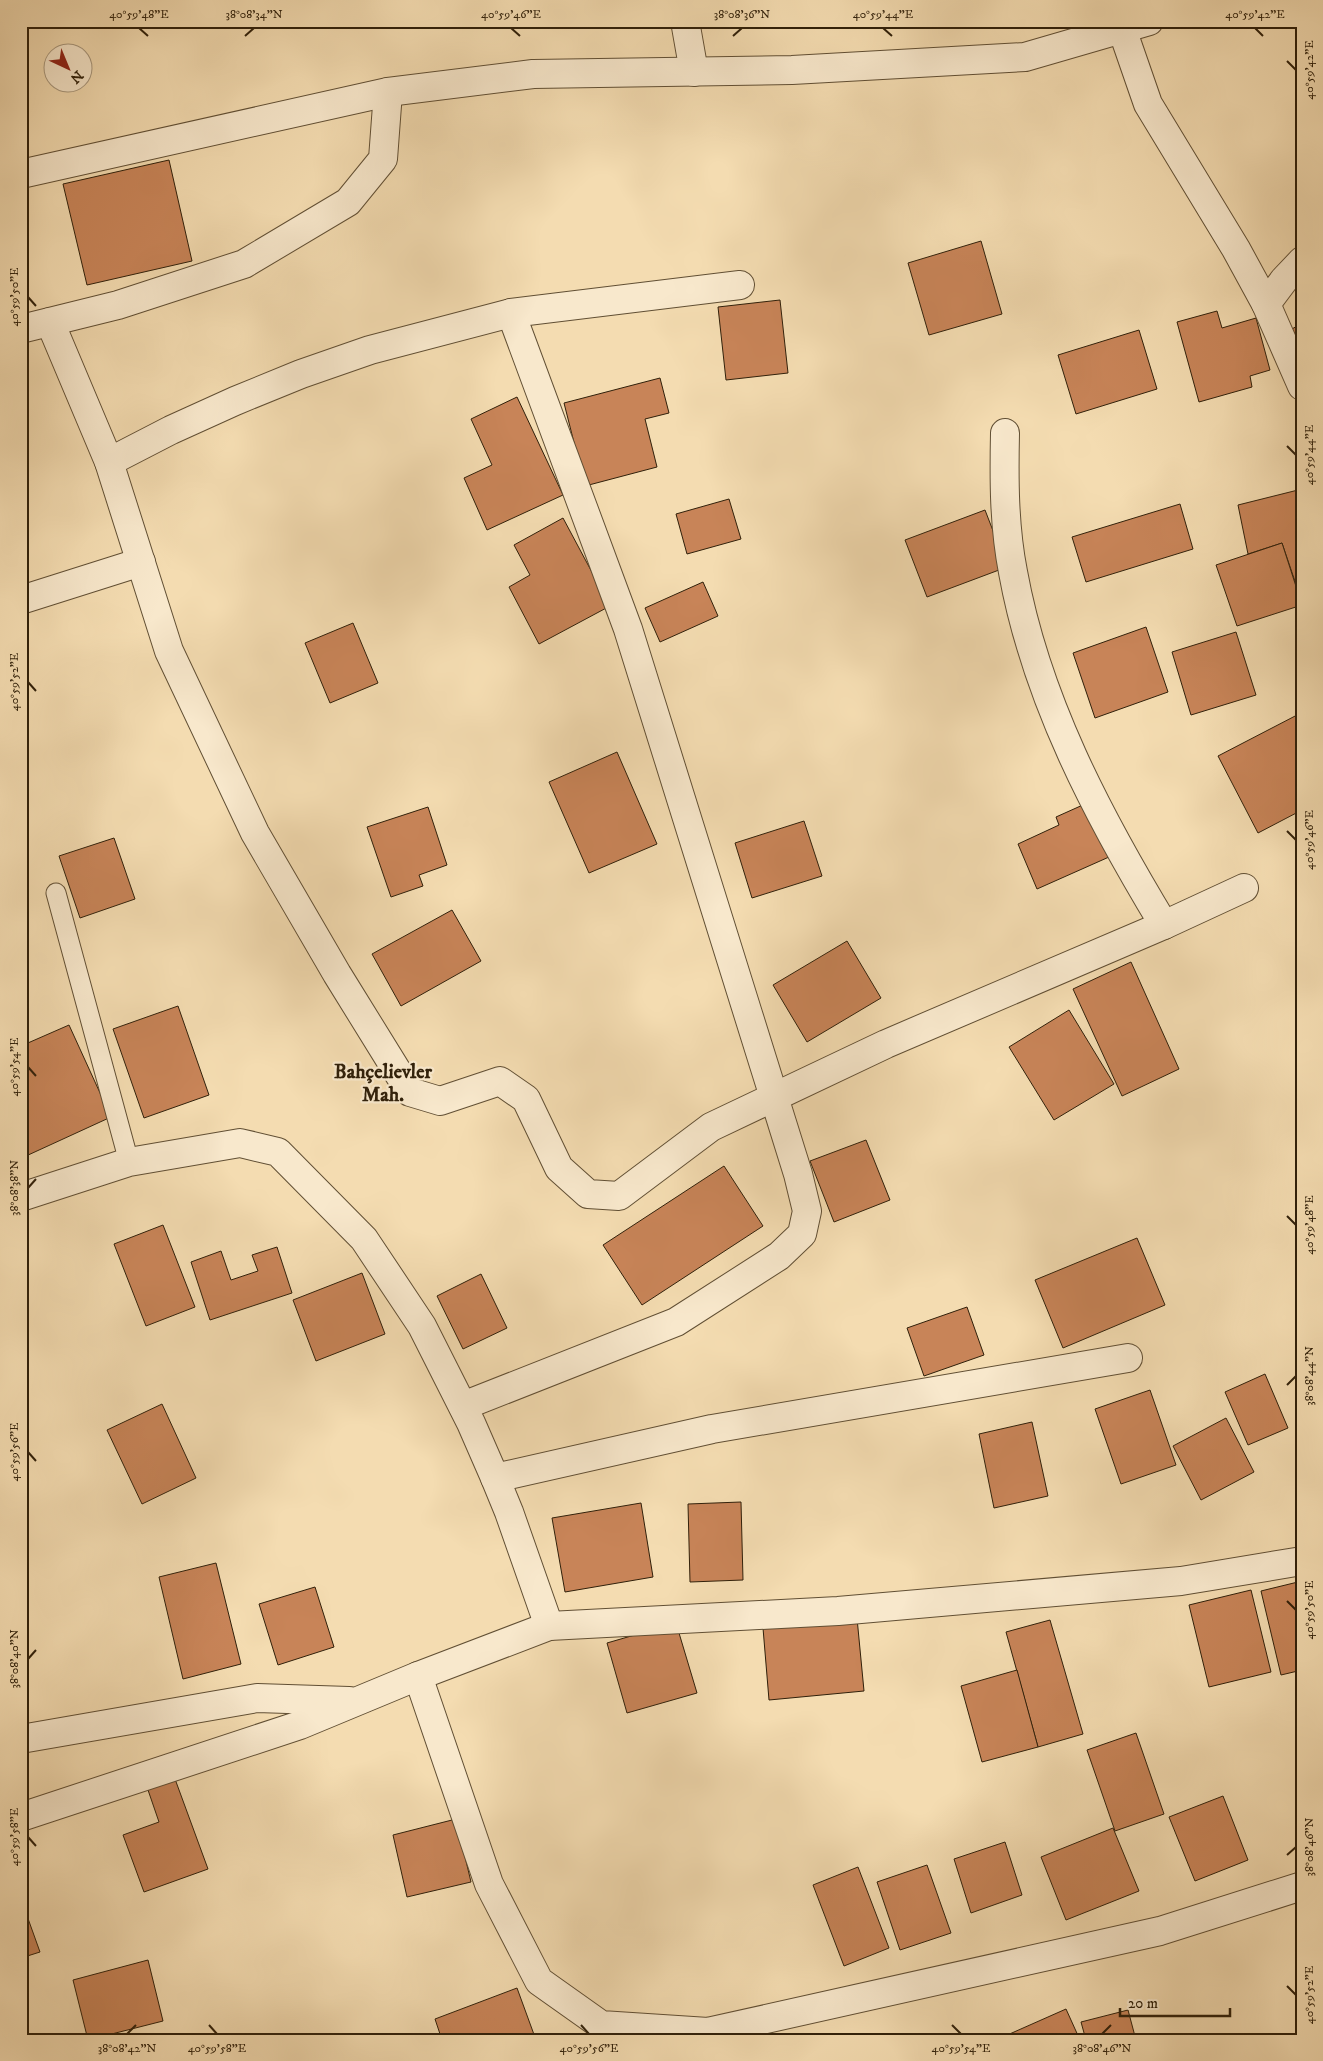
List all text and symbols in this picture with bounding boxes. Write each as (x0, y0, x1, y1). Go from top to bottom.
text: 40°59'48"E (109, 7, 169, 22)
text: 38°08'34"N (225, 7, 283, 22)
text: 40°59'46"E (481, 7, 541, 22)
text: 38°08'36"N (714, 7, 770, 22)
text: 40°59'44"E (853, 7, 914, 22)
text: 40°59'42"E (1225, 7, 1285, 22)
text: 40°59'42"E (1302, 40, 1317, 100)
north arrow (42, 42, 92, 92)
text: N (66, 66, 87, 87)
text: 40°59'50"E (7, 267, 22, 327)
text: 40°59'44"E (1302, 424, 1317, 485)
text: 40°59'52"E (7, 652, 22, 711)
text: 40°59'46"E (1302, 810, 1317, 870)
text: 40°59'54"E (7, 1037, 22, 1096)
district label: Bahçelievler Mah. (334, 1060, 433, 1108)
text: 38°08'38"N (7, 1160, 22, 1216)
text: 40°59'48"E (1302, 1195, 1317, 1255)
text: 38°08'44"N (1302, 1346, 1317, 1406)
text: 40°59'56"E (7, 1422, 22, 1481)
text: 40°59'50"E (1302, 1580, 1317, 1640)
text: 38°08'40"N (7, 1629, 22, 1689)
text: 40°59'58"E (7, 1807, 22, 1866)
text: 38°08'46"N (1302, 1817, 1317, 1876)
text: 40°59'52"E (1302, 1965, 1317, 2024)
scale bar (1120, 1986, 1230, 2018)
text: 20 m (1128, 1994, 1158, 2013)
text: 38°08'42"N (98, 2041, 156, 2056)
text: 40°59'58"E (188, 2041, 247, 2056)
text: 40°59'56"E (560, 2041, 619, 2056)
text: 40°59'54"E (932, 2041, 991, 2056)
text: 38°08'46"N (1073, 2041, 1132, 2056)

